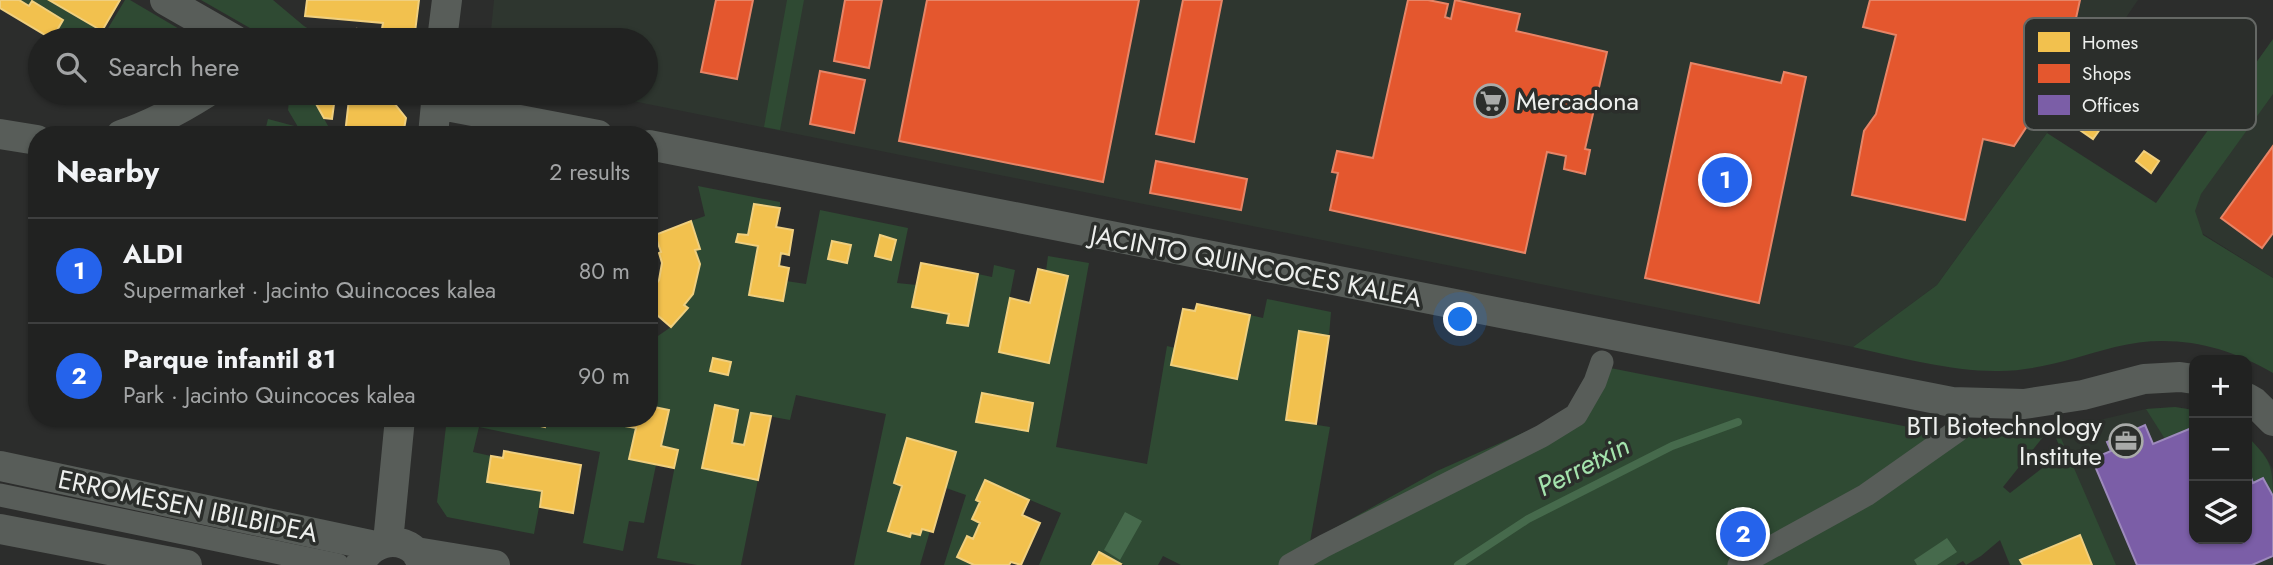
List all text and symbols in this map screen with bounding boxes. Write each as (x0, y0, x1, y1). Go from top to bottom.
legend (2024, 18, 2256, 130)
search box (28, 28, 658, 105)
text: Homes (2082, 29, 2139, 56)
icon: search (52, 48, 90, 86)
text: Search here (108, 48, 240, 86)
text: Shops (2082, 60, 2132, 87)
supermarket icon: Mercadona (1472, 82, 1510, 120)
place label: Mercadona (1516, 82, 1639, 120)
text: Offices (2082, 92, 2140, 119)
text: Nearby (56, 150, 159, 193)
pin: 1 (1702, 154, 1748, 206)
text: 2 results (549, 155, 630, 189)
street label: JACINTO QUINCOCES KALEA (1084, 215, 1426, 317)
text: ALDI (123, 235, 183, 273)
text: 1 (73, 254, 85, 288)
text: 80 m (579, 254, 630, 288)
text: Supermarket · Jacinto Quincoces kalea (123, 273, 496, 307)
your location (1443, 302, 1477, 336)
text: Parque infantil 81 (123, 340, 336, 378)
map controls (2189, 355, 2252, 544)
button: + (2189, 355, 2252, 418)
text: 2 (71, 359, 87, 393)
text: 90 m (578, 359, 630, 393)
text: Park · Jacinto Quincoces kalea (123, 378, 416, 412)
place label: BTI Biotechnology Institute (1907, 407, 2103, 475)
button: − (2189, 418, 2252, 481)
office icon: BTI Biotechnology Institute (2107, 422, 2145, 460)
water label: Perretxin (1529, 425, 1637, 507)
street label: ERROMESEN IBILBIDEA (55, 460, 322, 552)
button: layers (2189, 481, 2252, 544)
pin: 2 (1720, 508, 1766, 560)

